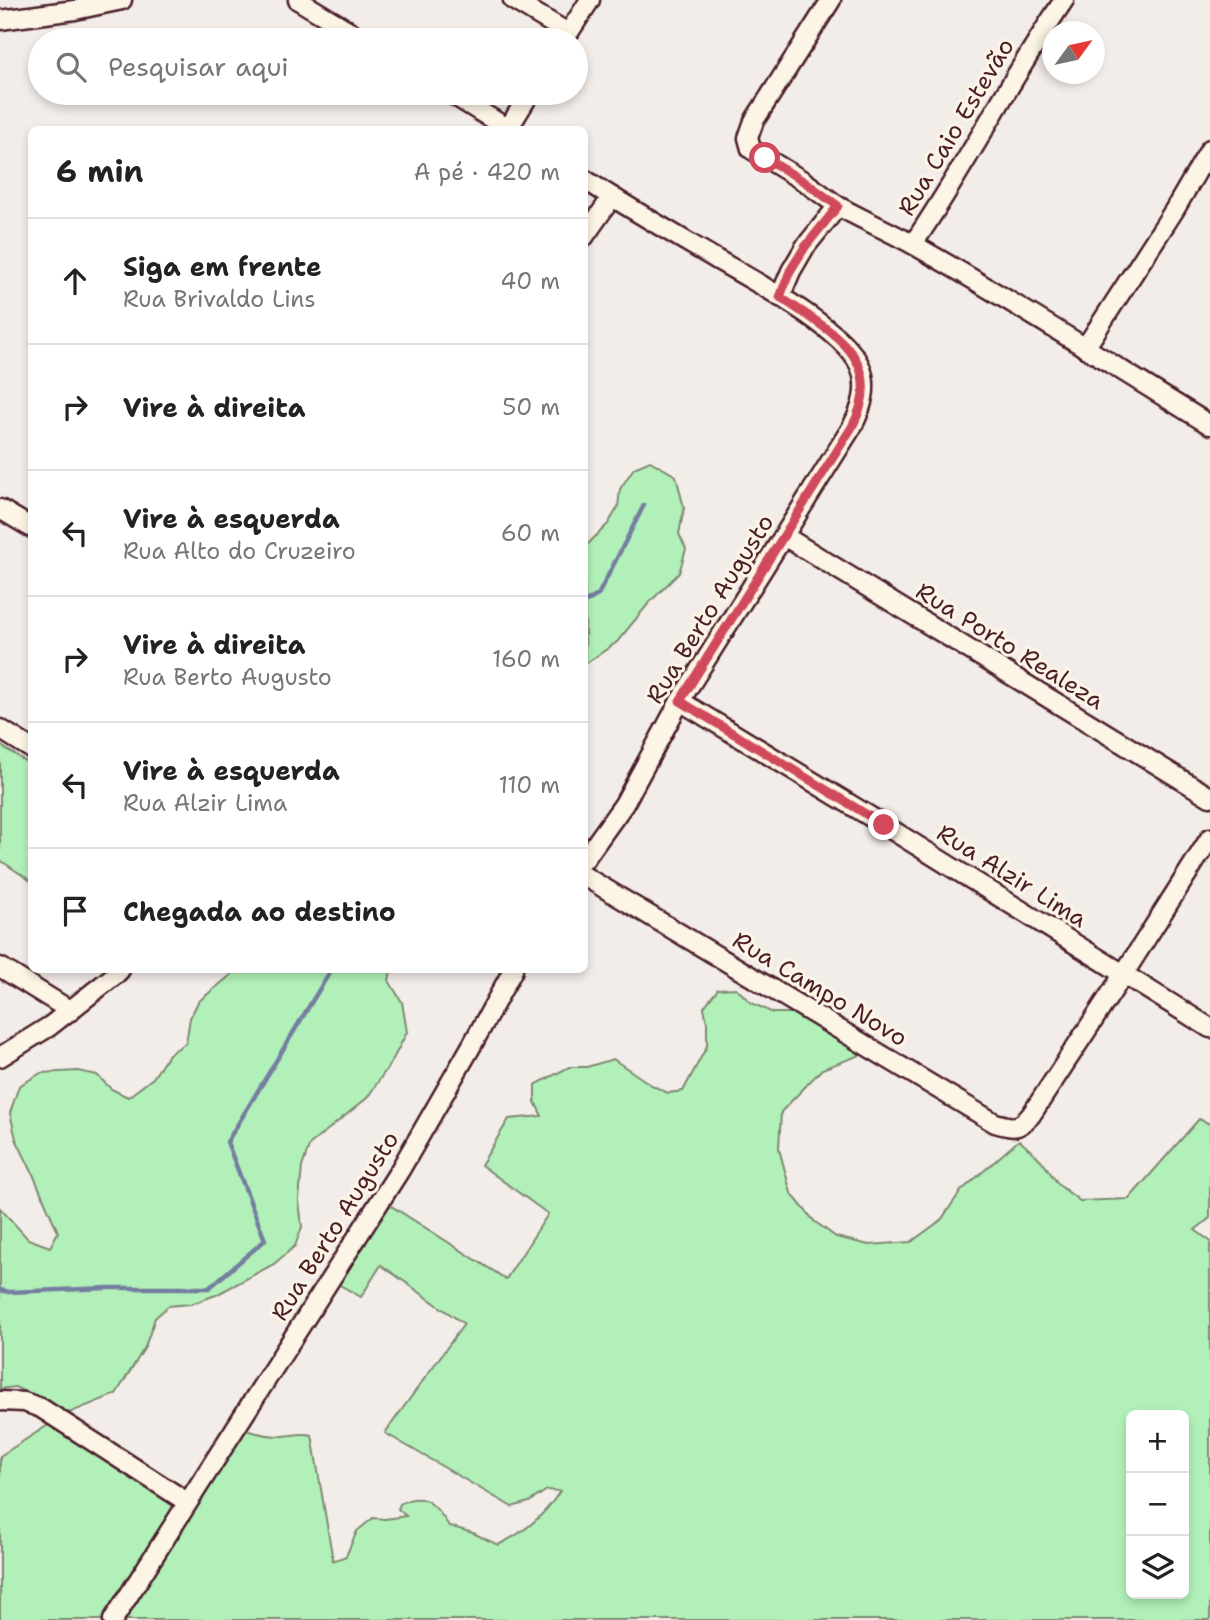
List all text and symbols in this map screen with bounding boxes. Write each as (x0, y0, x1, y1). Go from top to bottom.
north arrow (1042, 21, 1105, 84)
search box (28, 28, 588, 105)
street label: Rua Caio Estevão (890, 32, 1022, 222)
icon: search (52, 48, 90, 86)
text: Pesquisar aqui (108, 49, 289, 84)
route start (749, 142, 780, 173)
text: 6 min (56, 151, 143, 192)
text: A pé · 420 m (414, 157, 560, 187)
text: Siga em frente (123, 249, 322, 284)
icon: ahead (56, 262, 94, 300)
text: 40 m (500, 266, 560, 296)
text: Rua Brivaldo Lins (123, 284, 316, 314)
icon: right (56, 388, 94, 426)
text: Vire à direita (123, 390, 305, 425)
text: 50 m (502, 392, 560, 422)
text: Vire à esquerda (123, 501, 340, 536)
street label: Rua Berto Augusto (639, 508, 781, 710)
icon: left (56, 514, 94, 552)
text: 60 m (501, 518, 560, 548)
text: Rua Alto do Cruzeiro (123, 536, 356, 566)
street label: Rua Porto Realeza (910, 575, 1110, 717)
text: Vire à direita (123, 627, 305, 662)
icon: right (56, 640, 94, 678)
text: 160 m (492, 644, 560, 674)
text: Rua Berto Augusto (123, 662, 332, 692)
text: Vire à esquerda (123, 753, 340, 788)
icon: left (56, 766, 94, 804)
text: 110 m (498, 770, 560, 800)
text: Rua Alzir Lima (123, 788, 287, 818)
route end (868, 809, 899, 840)
street label: Rua Alzir Lima (931, 817, 1093, 935)
icon: arrive (56, 892, 94, 930)
text: Chegada ao destino (123, 894, 396, 929)
street label: Rua Campo Novo (727, 924, 913, 1054)
street label: Rua Berto Augusto (264, 1125, 406, 1327)
map controls (1126, 1410, 1189, 1599)
button: + (1126, 1410, 1189, 1473)
button: − (1126, 1473, 1189, 1536)
button: layers (1126, 1536, 1189, 1599)

